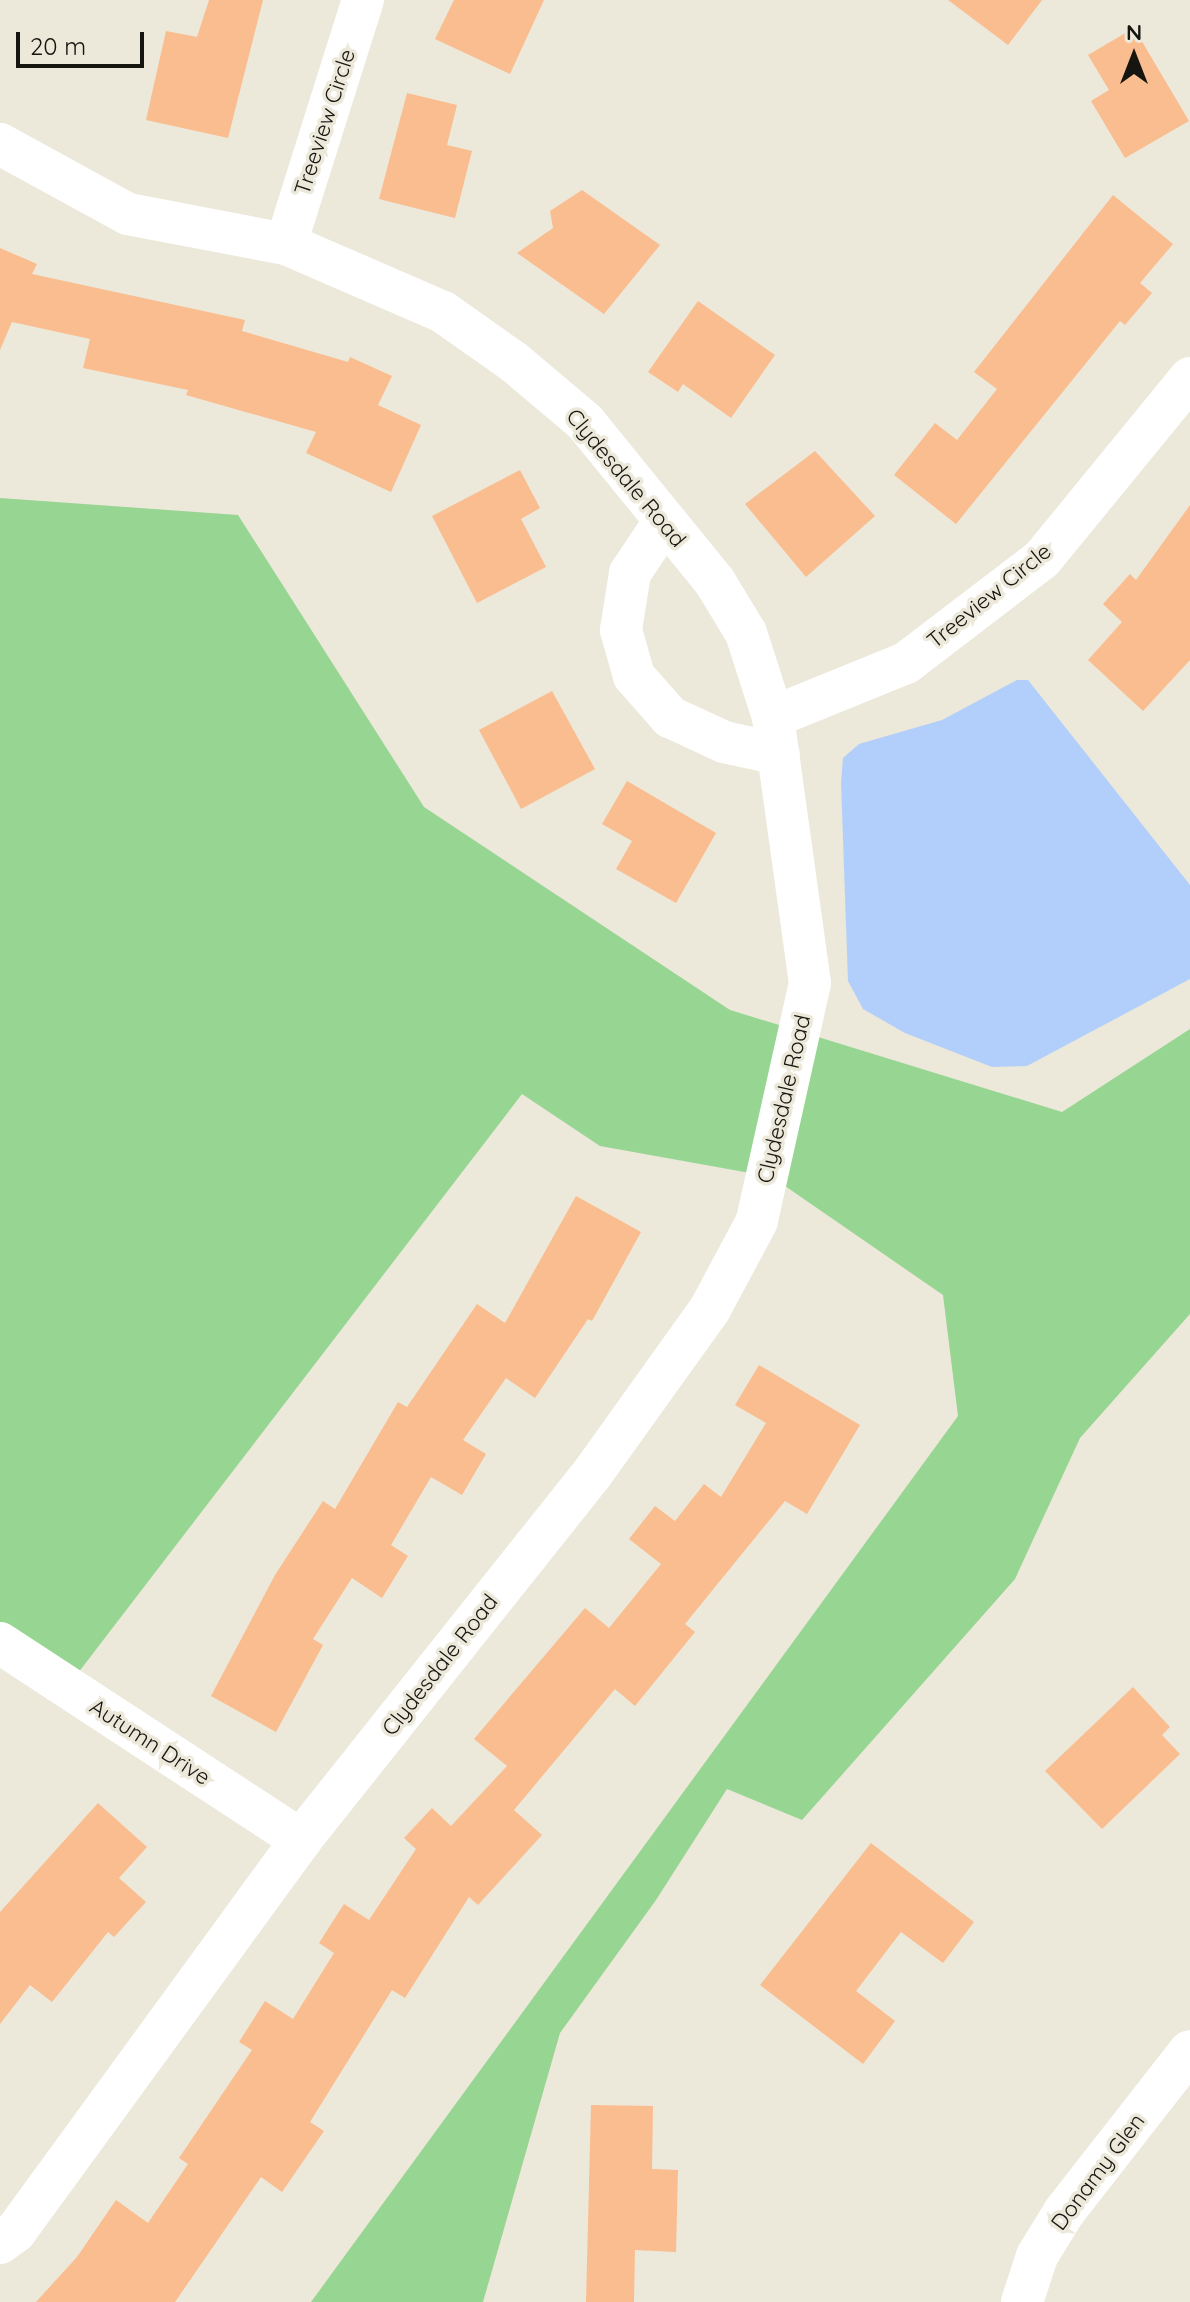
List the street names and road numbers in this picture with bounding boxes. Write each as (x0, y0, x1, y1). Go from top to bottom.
street label: Treeview Circle (289, 46, 361, 198)
street label: Clydesdale Road (561, 404, 691, 552)
street label: Treeview Circle (922, 538, 1056, 654)
street label: Clydesdale Road (752, 1012, 816, 1186)
street label: Clydesdale Road (377, 1589, 503, 1741)
street label: Autumn Drive (85, 1693, 215, 1791)
street label: Donamy Glen (1046, 2109, 1150, 2235)

